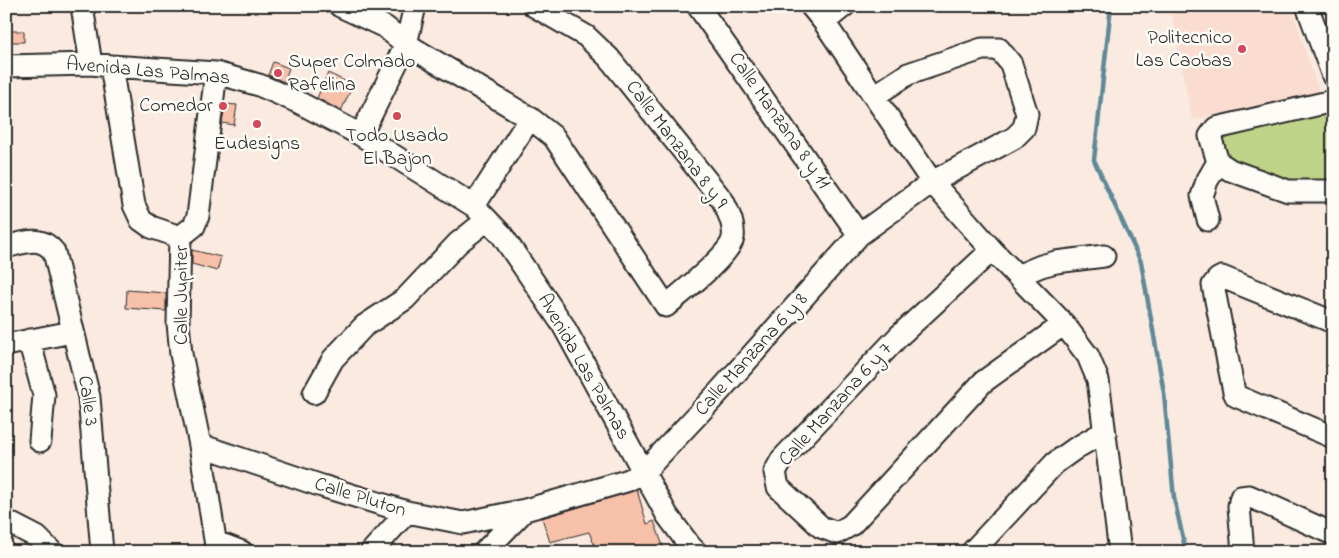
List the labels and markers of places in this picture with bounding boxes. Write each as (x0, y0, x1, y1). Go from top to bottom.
place label: Politecnico Las Caobas (1136, 24, 1232, 76)
marker: Politecnico Las Caobas (1236, 43, 1248, 55)
place label: Super Colmado Rafelina (288, 48, 415, 100)
marker: Super Colmado Rafelina (272, 67, 284, 79)
place label: Comedor (139, 92, 214, 121)
marker: Comedor (217, 100, 229, 112)
marker: Todo Usado El Bajon (391, 110, 403, 122)
marker: Eudesigns (251, 118, 263, 130)
place label: Todo Usado El Bajon (346, 122, 448, 174)
place label: Eudesigns (214, 130, 300, 160)

